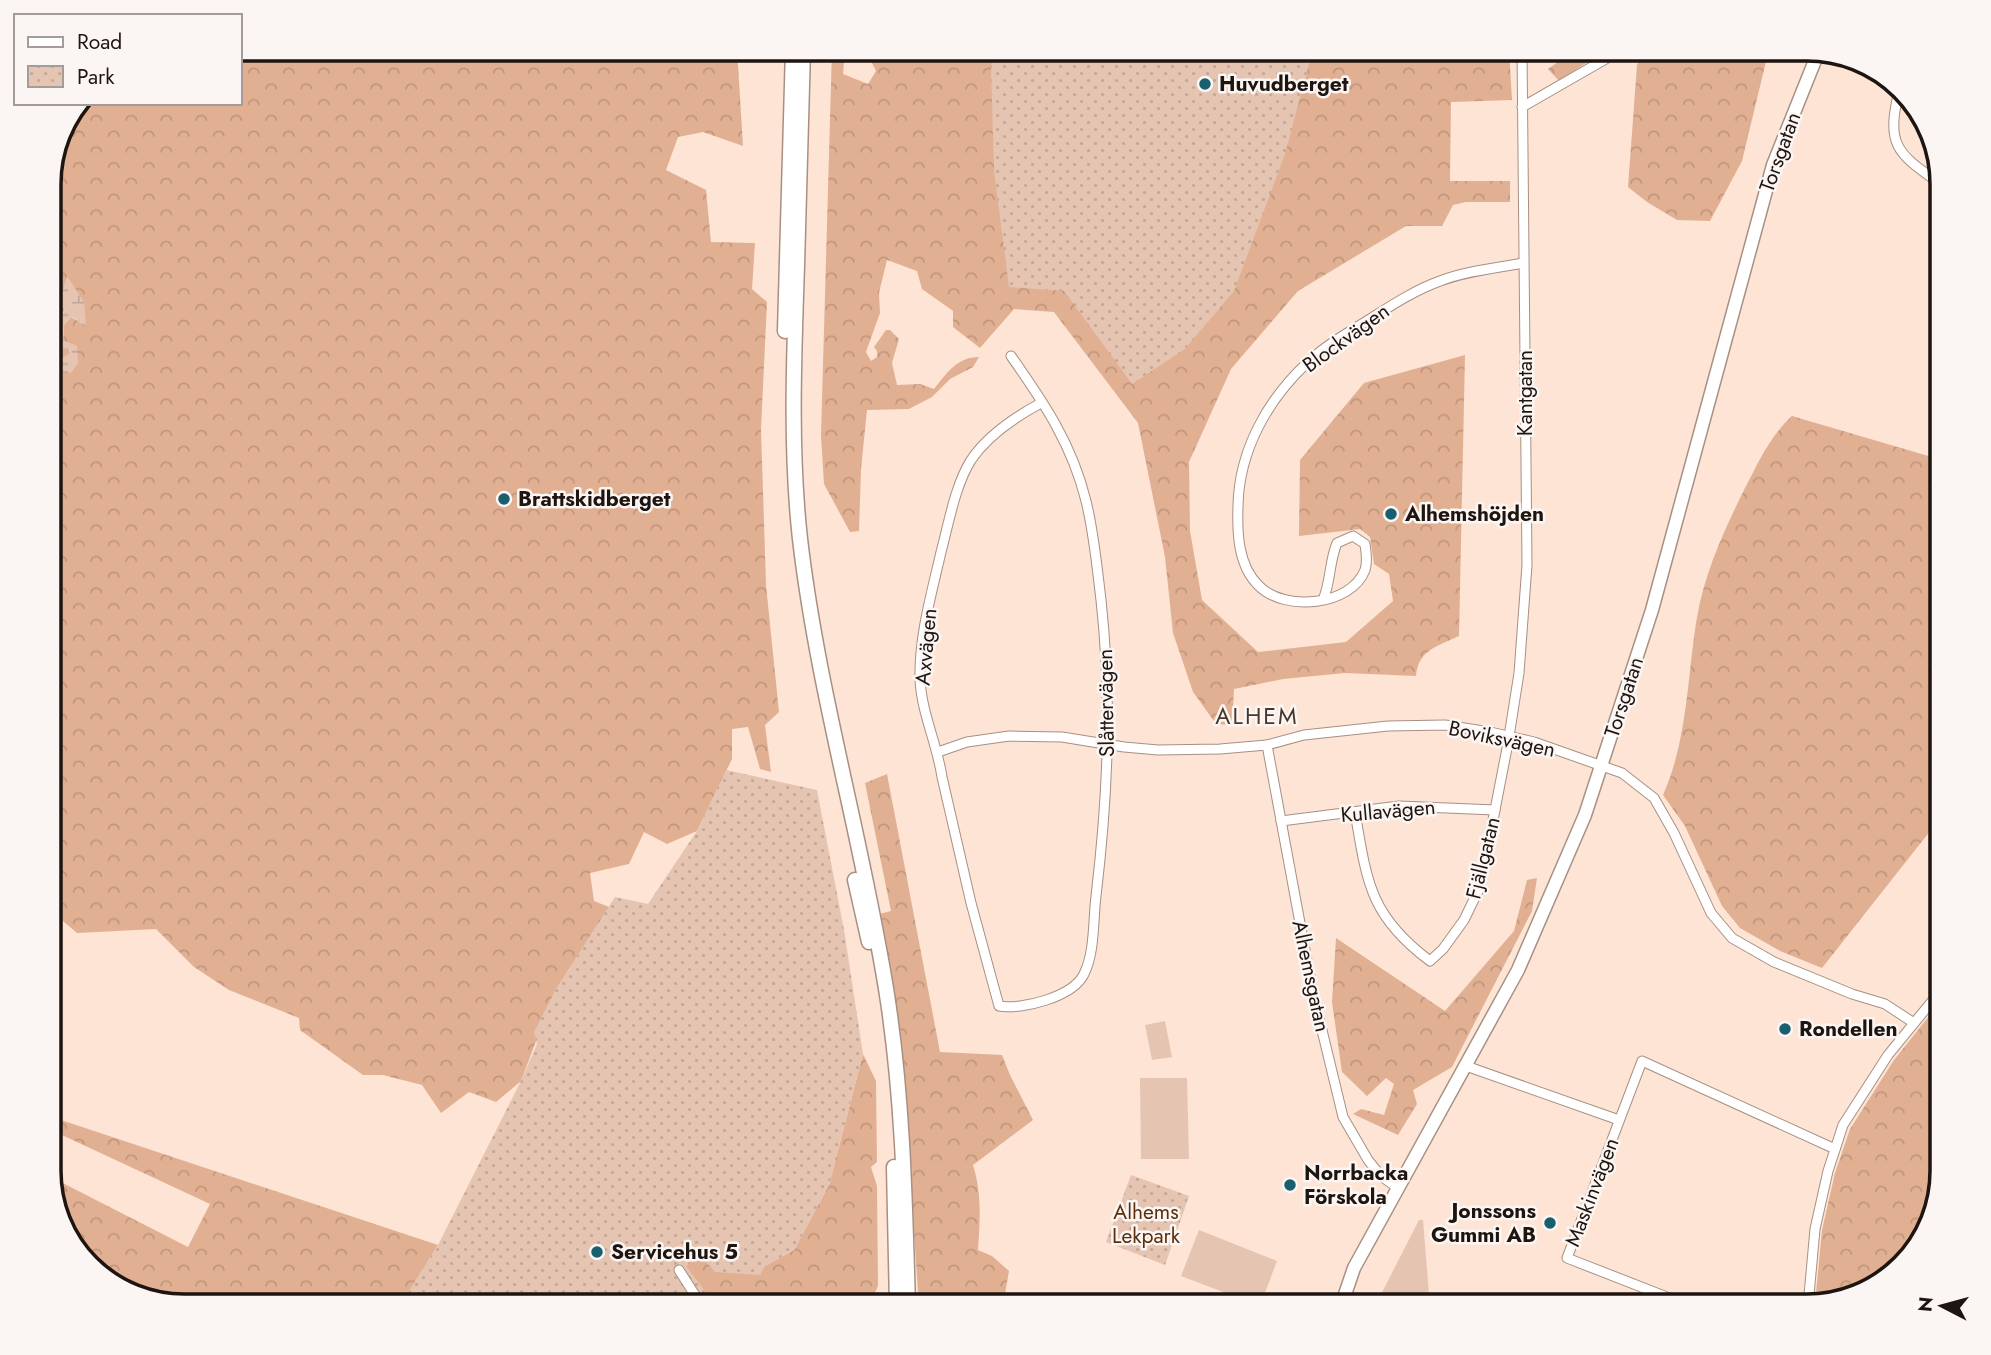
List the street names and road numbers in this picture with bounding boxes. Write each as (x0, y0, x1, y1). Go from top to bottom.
street label: Torsgatan (1752, 108, 1808, 196)
street label: Blockvägen (1296, 296, 1396, 380)
street label: Kantgatan (1510, 350, 1540, 436)
street label: Axvägen (908, 607, 944, 687)
street label: Slåttervägen (1090, 648, 1122, 758)
street label: Torsgatan (1597, 653, 1651, 741)
street label: Boviksvägen (1446, 713, 1558, 765)
street label: Kullavägen (1339, 792, 1437, 830)
street label: Fjällgatan (1458, 814, 1508, 902)
street label: Alhemsgatan (1285, 917, 1337, 1035)
street label: Maskinvägen (1557, 1133, 1627, 1251)

